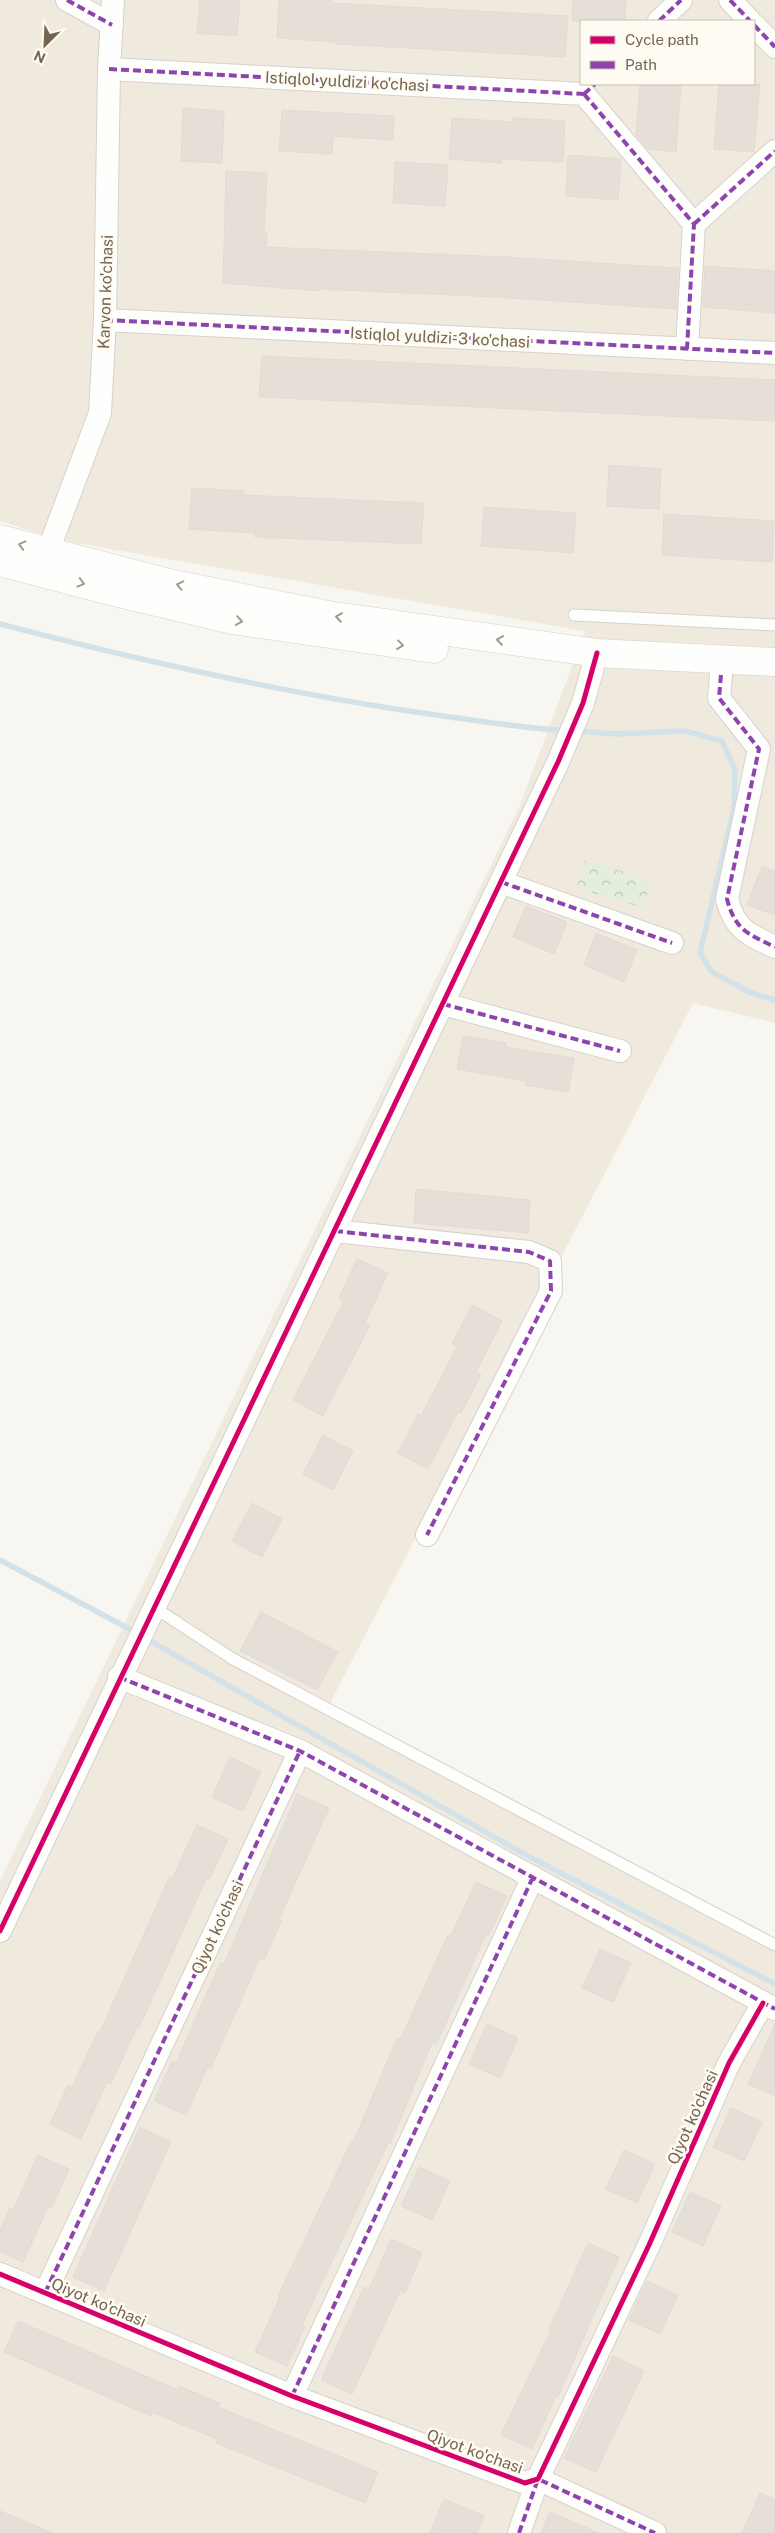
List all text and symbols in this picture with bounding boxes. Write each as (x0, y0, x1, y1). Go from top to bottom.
north arrow (20, 20, 70, 70)
legend (580, 20, 755, 85)
text: Cycle path (625, 31, 699, 48)
text: N (31, 47, 48, 66)
text: Path (625, 56, 657, 73)
street label: Istiqlol yuldizi ko'chasi (265, 68, 429, 95)
street label: Karvon ko'chasi (94, 235, 117, 349)
street label: Istiqlol yuldizi-3 ko'chasi (349, 323, 530, 352)
one-way arrow (19, 541, 27, 551)
one-way arrow (76, 578, 84, 588)
one-way arrow (175, 580, 184, 591)
one-way arrow (335, 612, 343, 622)
one-way arrow (235, 615, 243, 625)
one-way arrow (496, 635, 504, 645)
one-way arrow (396, 639, 404, 650)
street label: Qiyot ko'chasi (187, 1877, 247, 1977)
street label: Qiyot ko'chasi (663, 2067, 722, 2167)
street label: Qiyot ko'chasi (49, 2274, 149, 2331)
street label: Qiyot ko'chasi (424, 2425, 526, 2478)

